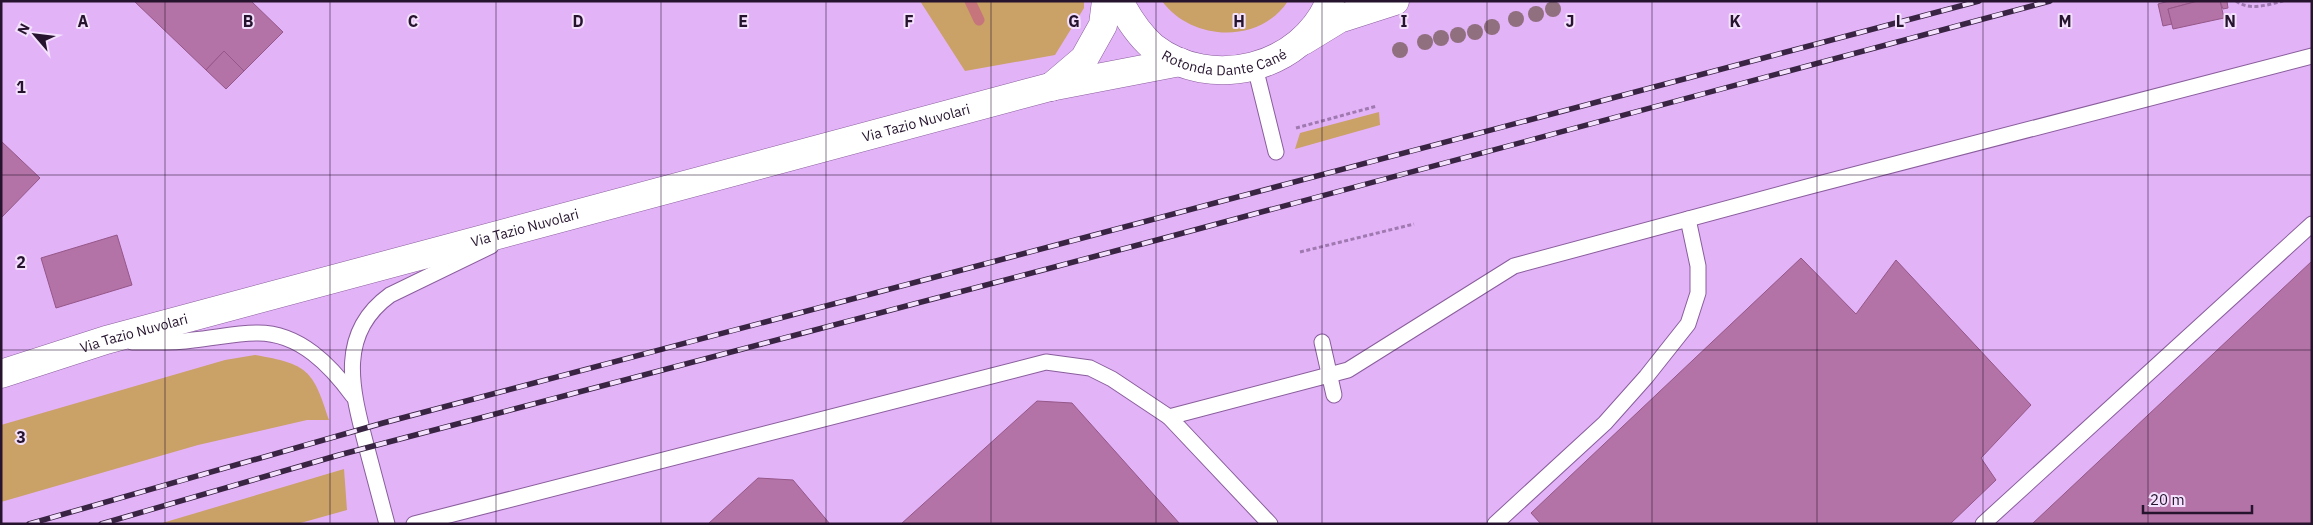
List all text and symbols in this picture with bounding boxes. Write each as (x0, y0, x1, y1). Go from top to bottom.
north arrow (10, 10, 60, 60)
text: A (78, 11, 89, 31)
text: B (243, 11, 254, 31)
text: C (408, 11, 418, 31)
text: D (572, 11, 584, 31)
text: E (738, 11, 748, 31)
text: F (904, 11, 914, 31)
text: G (1068, 11, 1080, 31)
text: H (1233, 11, 1245, 31)
text: I (1401, 11, 1408, 31)
text: J (1566, 11, 1574, 31)
text: K (1729, 11, 1741, 31)
text: L (1896, 11, 1904, 31)
text: M (2058, 11, 2072, 31)
text: N (2224, 11, 2236, 31)
text: N (13, 20, 34, 38)
street label: Rotonda Dante Cané (1161, 41, 1289, 57)
text: Rotonda Dante Cané (1159, 45, 1290, 79)
text: 1 (16, 77, 26, 97)
street label: Via Tazio Nuvolari (860, 100, 972, 146)
street label: Via Tazio Nuvolari (469, 205, 581, 251)
text: 2 (16, 252, 26, 272)
street label: Via Tazio Nuvolari (78, 310, 190, 357)
text: 3 (16, 427, 26, 447)
scale bar (2143, 482, 2252, 514)
text: 20 m (2150, 490, 2185, 509)

